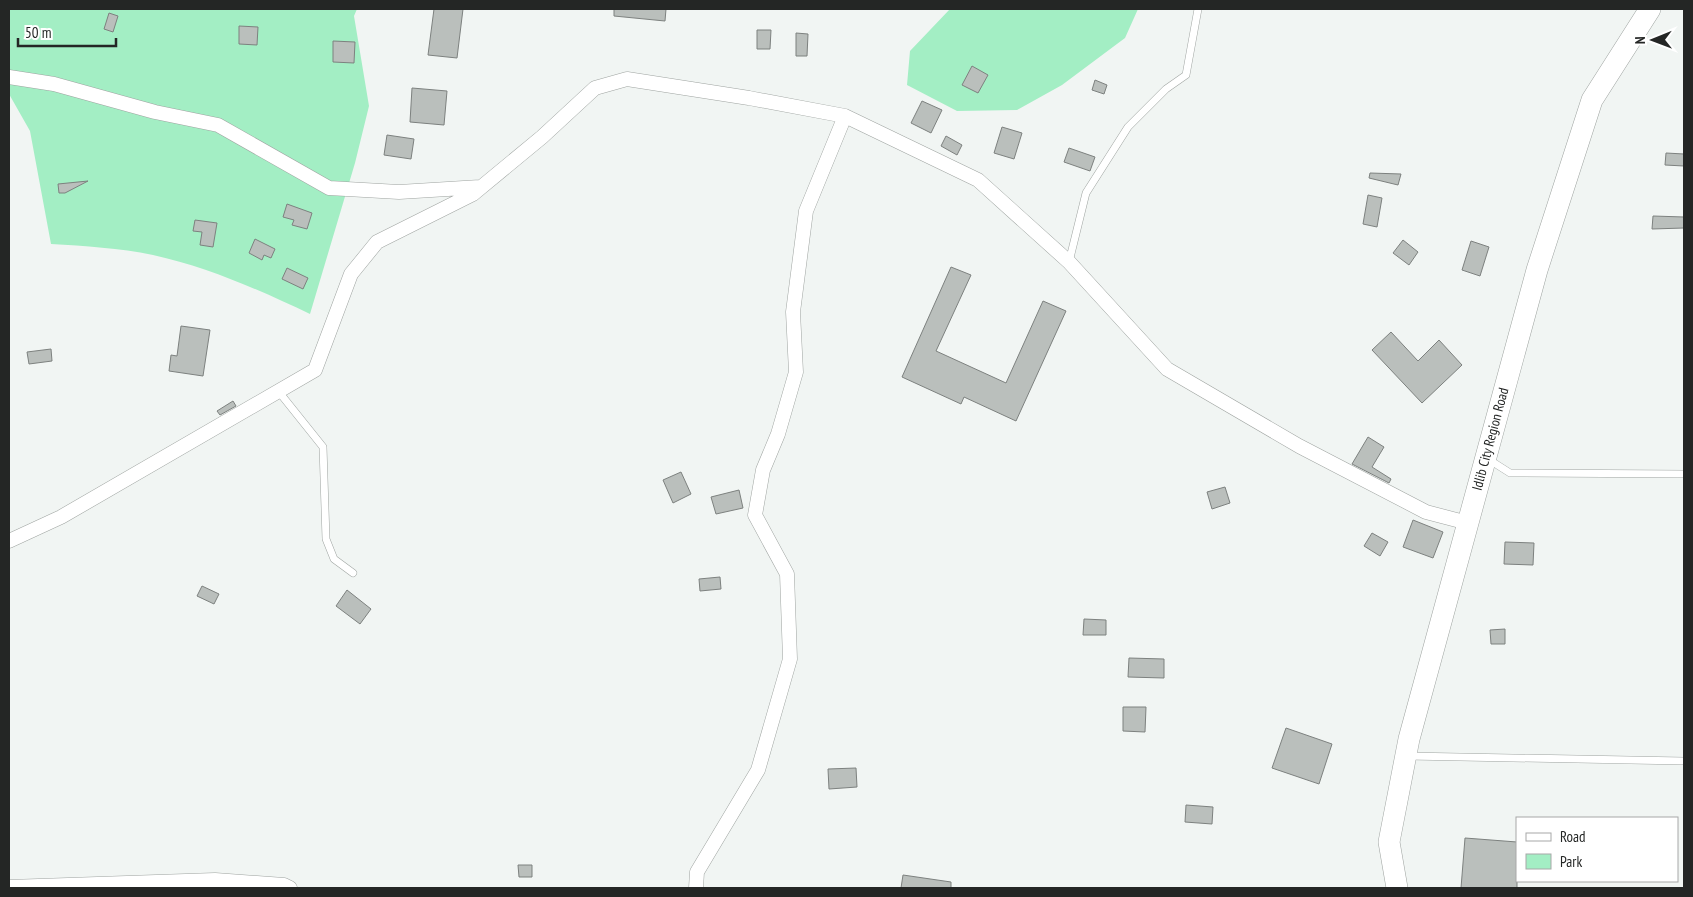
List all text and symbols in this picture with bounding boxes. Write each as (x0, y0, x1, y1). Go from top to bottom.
scale bar (18, 15, 115, 47)
north arrow (1628, 15, 1678, 65)
text: 50 m (25, 23, 51, 42)
text: N (1631, 36, 1649, 44)
street label: Idlib City Region Road (1468, 386, 1512, 492)
legend (1516, 817, 1678, 882)
text: Road (1560, 827, 1586, 846)
text: Park (1560, 852, 1582, 871)

